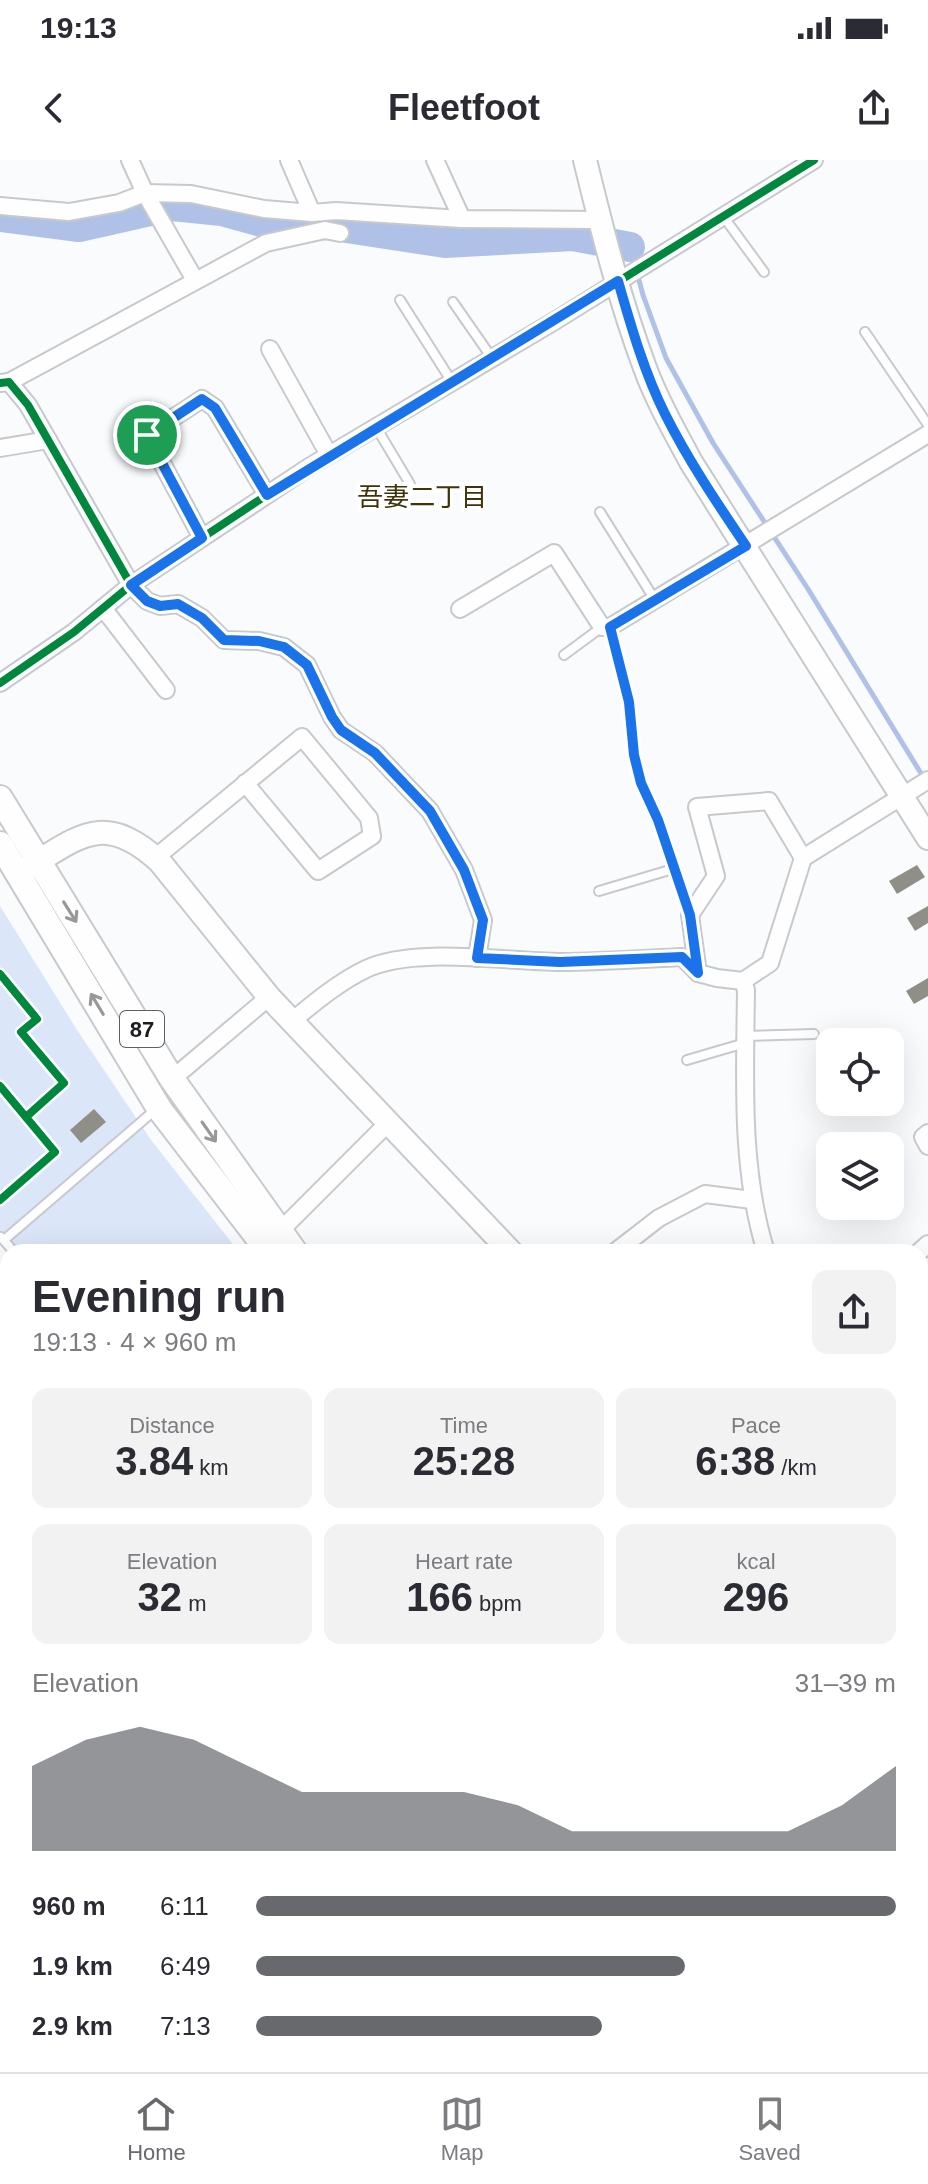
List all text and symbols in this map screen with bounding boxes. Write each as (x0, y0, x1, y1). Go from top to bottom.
text: 19:13 (40, 11, 117, 44)
icon: back (32, 86, 76, 130)
icon: share (852, 86, 896, 130)
text: Fleetfoot (388, 87, 540, 128)
pin (113, 401, 181, 469)
icon: arrive (125, 413, 169, 457)
district label: 吾妻二丁目 (357, 482, 487, 512)
one-way arrow (63, 900, 79, 923)
one-way arrow (89, 993, 105, 1016)
road number: 87 (120, 1011, 164, 1047)
map controls (816, 1028, 904, 1220)
button: locate (816, 1028, 904, 1116)
one-way arrow (201, 1120, 217, 1142)
button: layers (816, 1132, 904, 1220)
button: share (812, 1270, 896, 1354)
text: Evening run (32, 1272, 286, 1321)
text: 19:13 · 4 × 960 m (32, 1327, 237, 1357)
text: Distance (129, 1413, 215, 1438)
text: Time (440, 1413, 488, 1438)
text: Pace (731, 1413, 781, 1438)
text: 3.84 (115, 1439, 193, 1483)
text: 25:28 (413, 1439, 515, 1483)
text: 6:38 (695, 1439, 775, 1483)
text: km (193, 1455, 229, 1480)
text: /km (775, 1455, 817, 1480)
text: Elevation (127, 1549, 217, 1574)
text: Heart rate (415, 1549, 513, 1574)
text: kcal (736, 1549, 776, 1574)
text: 32 (138, 1575, 182, 1619)
text: 166 (406, 1575, 473, 1619)
text: 296 (723, 1575, 789, 1619)
text: m (182, 1591, 206, 1616)
text: bpm (473, 1591, 522, 1616)
text: Elevation (32, 1668, 139, 1698)
text: 31–39 m (795, 1668, 896, 1698)
text: 960 m (32, 1891, 106, 1921)
text: 6:11 (160, 1891, 209, 1921)
text: 1.9 km (32, 1951, 113, 1981)
text: 6:49 (160, 1951, 211, 1981)
text: 2.9 km (32, 2011, 113, 2041)
text: 7:13 (160, 2011, 211, 2041)
tab: Home (127, 2092, 186, 2166)
tab: Map (440, 2092, 484, 2166)
tab: Saved (738, 2092, 801, 2166)

